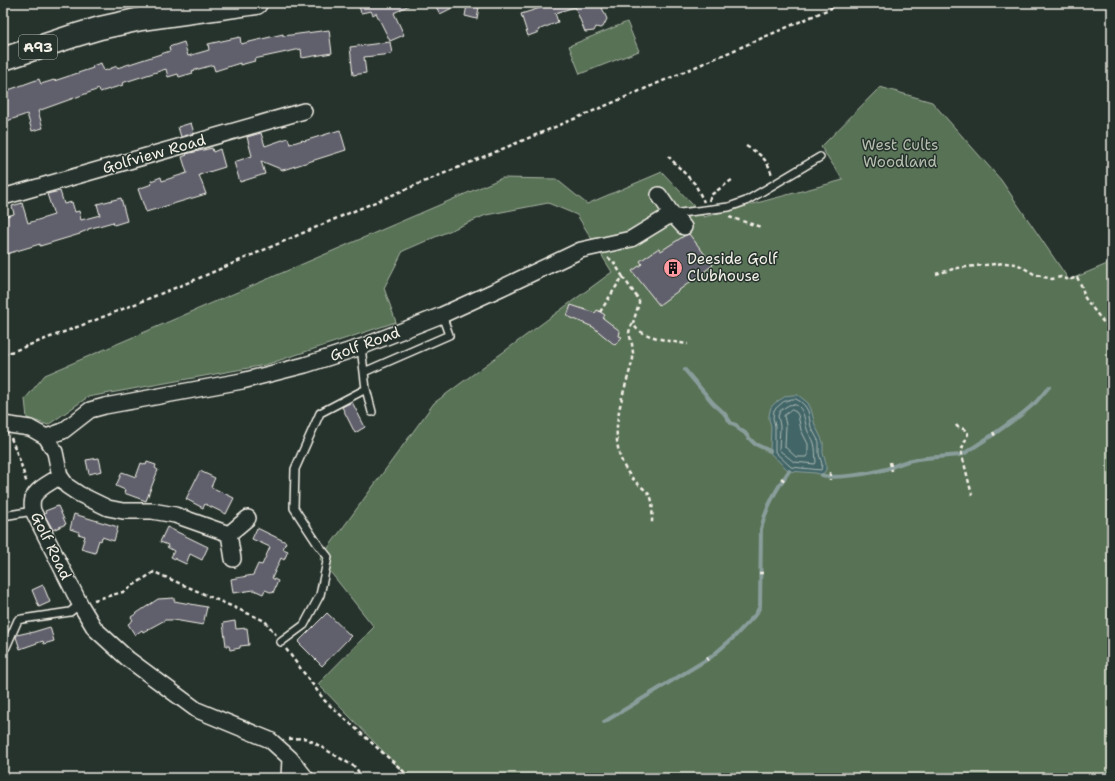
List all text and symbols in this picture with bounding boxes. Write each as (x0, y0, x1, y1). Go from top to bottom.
road number: A93 (19, 35, 57, 59)
street label: Golfview Road (100, 130, 208, 178)
park label: West Cults Woodland (862, 135, 938, 172)
place label: Deeside Golf Clubhouse (687, 249, 778, 286)
building icon: Deeside Golf Clubhouse (662, 257, 684, 279)
street label: Golf Road (327, 322, 403, 366)
street label: Golf Road (26, 509, 76, 584)

